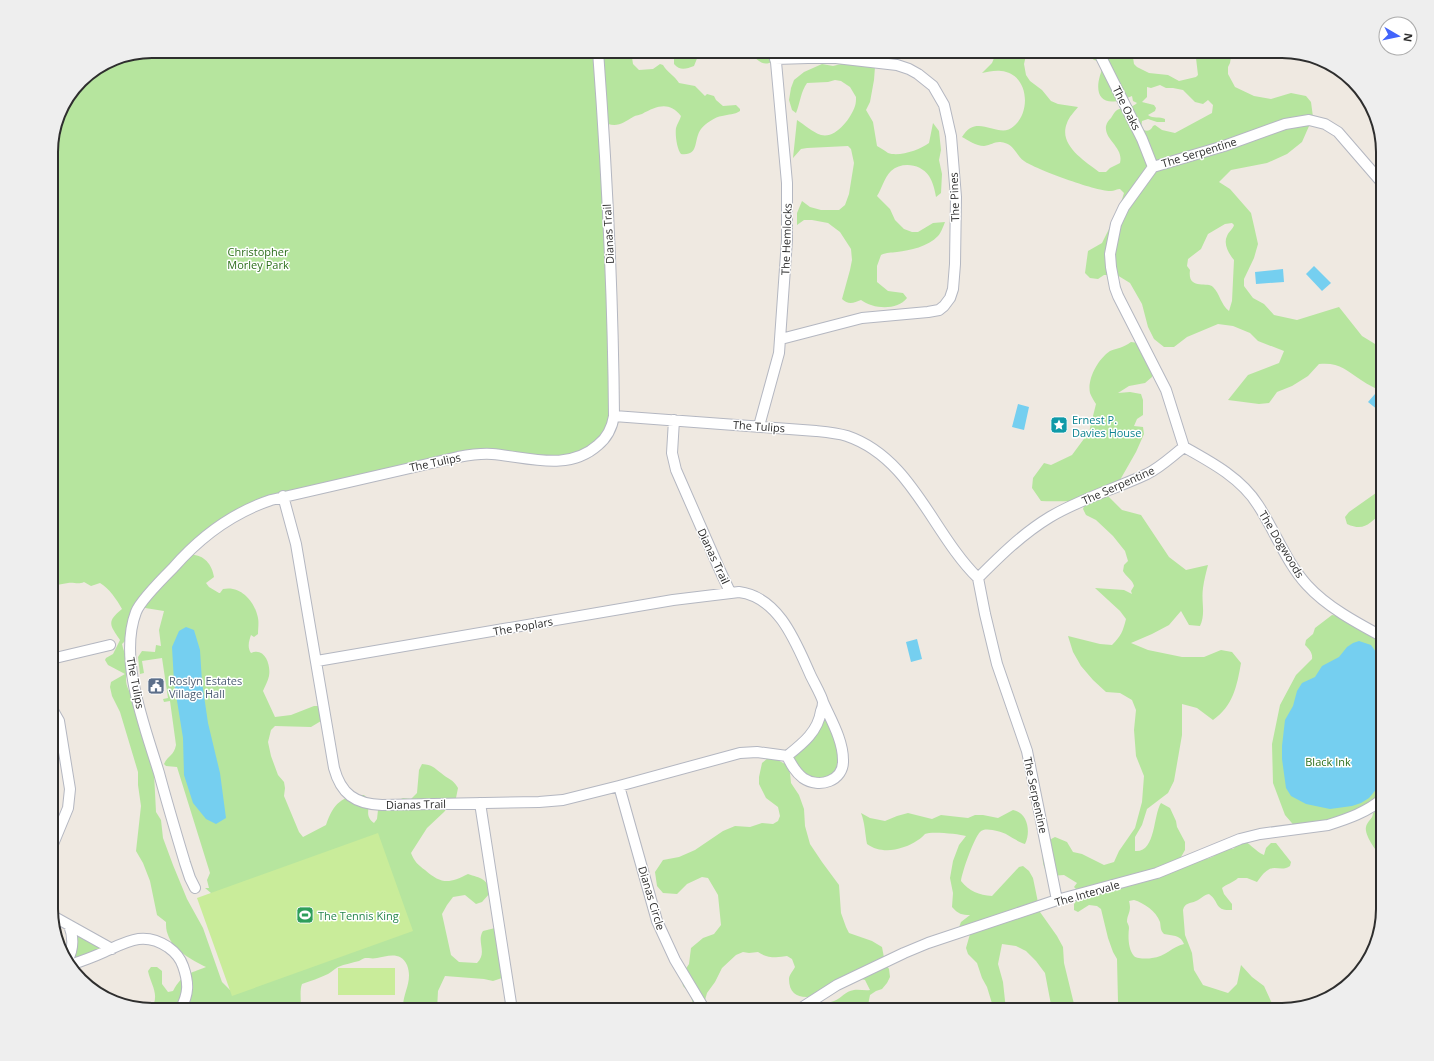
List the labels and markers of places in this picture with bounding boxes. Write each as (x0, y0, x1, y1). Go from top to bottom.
place label: Ernest P. Davies House (1072, 412, 1142, 440)
place icon: Ernest P. Davies House (1049, 415, 1069, 435)
place label: Roslyn Estates Village Hall (169, 673, 242, 701)
public building icon: Roslyn Estates Village Hall (146, 676, 166, 696)
sports icon: The Tennis King (295, 905, 315, 925)
place label: The Tennis King (318, 908, 399, 923)

